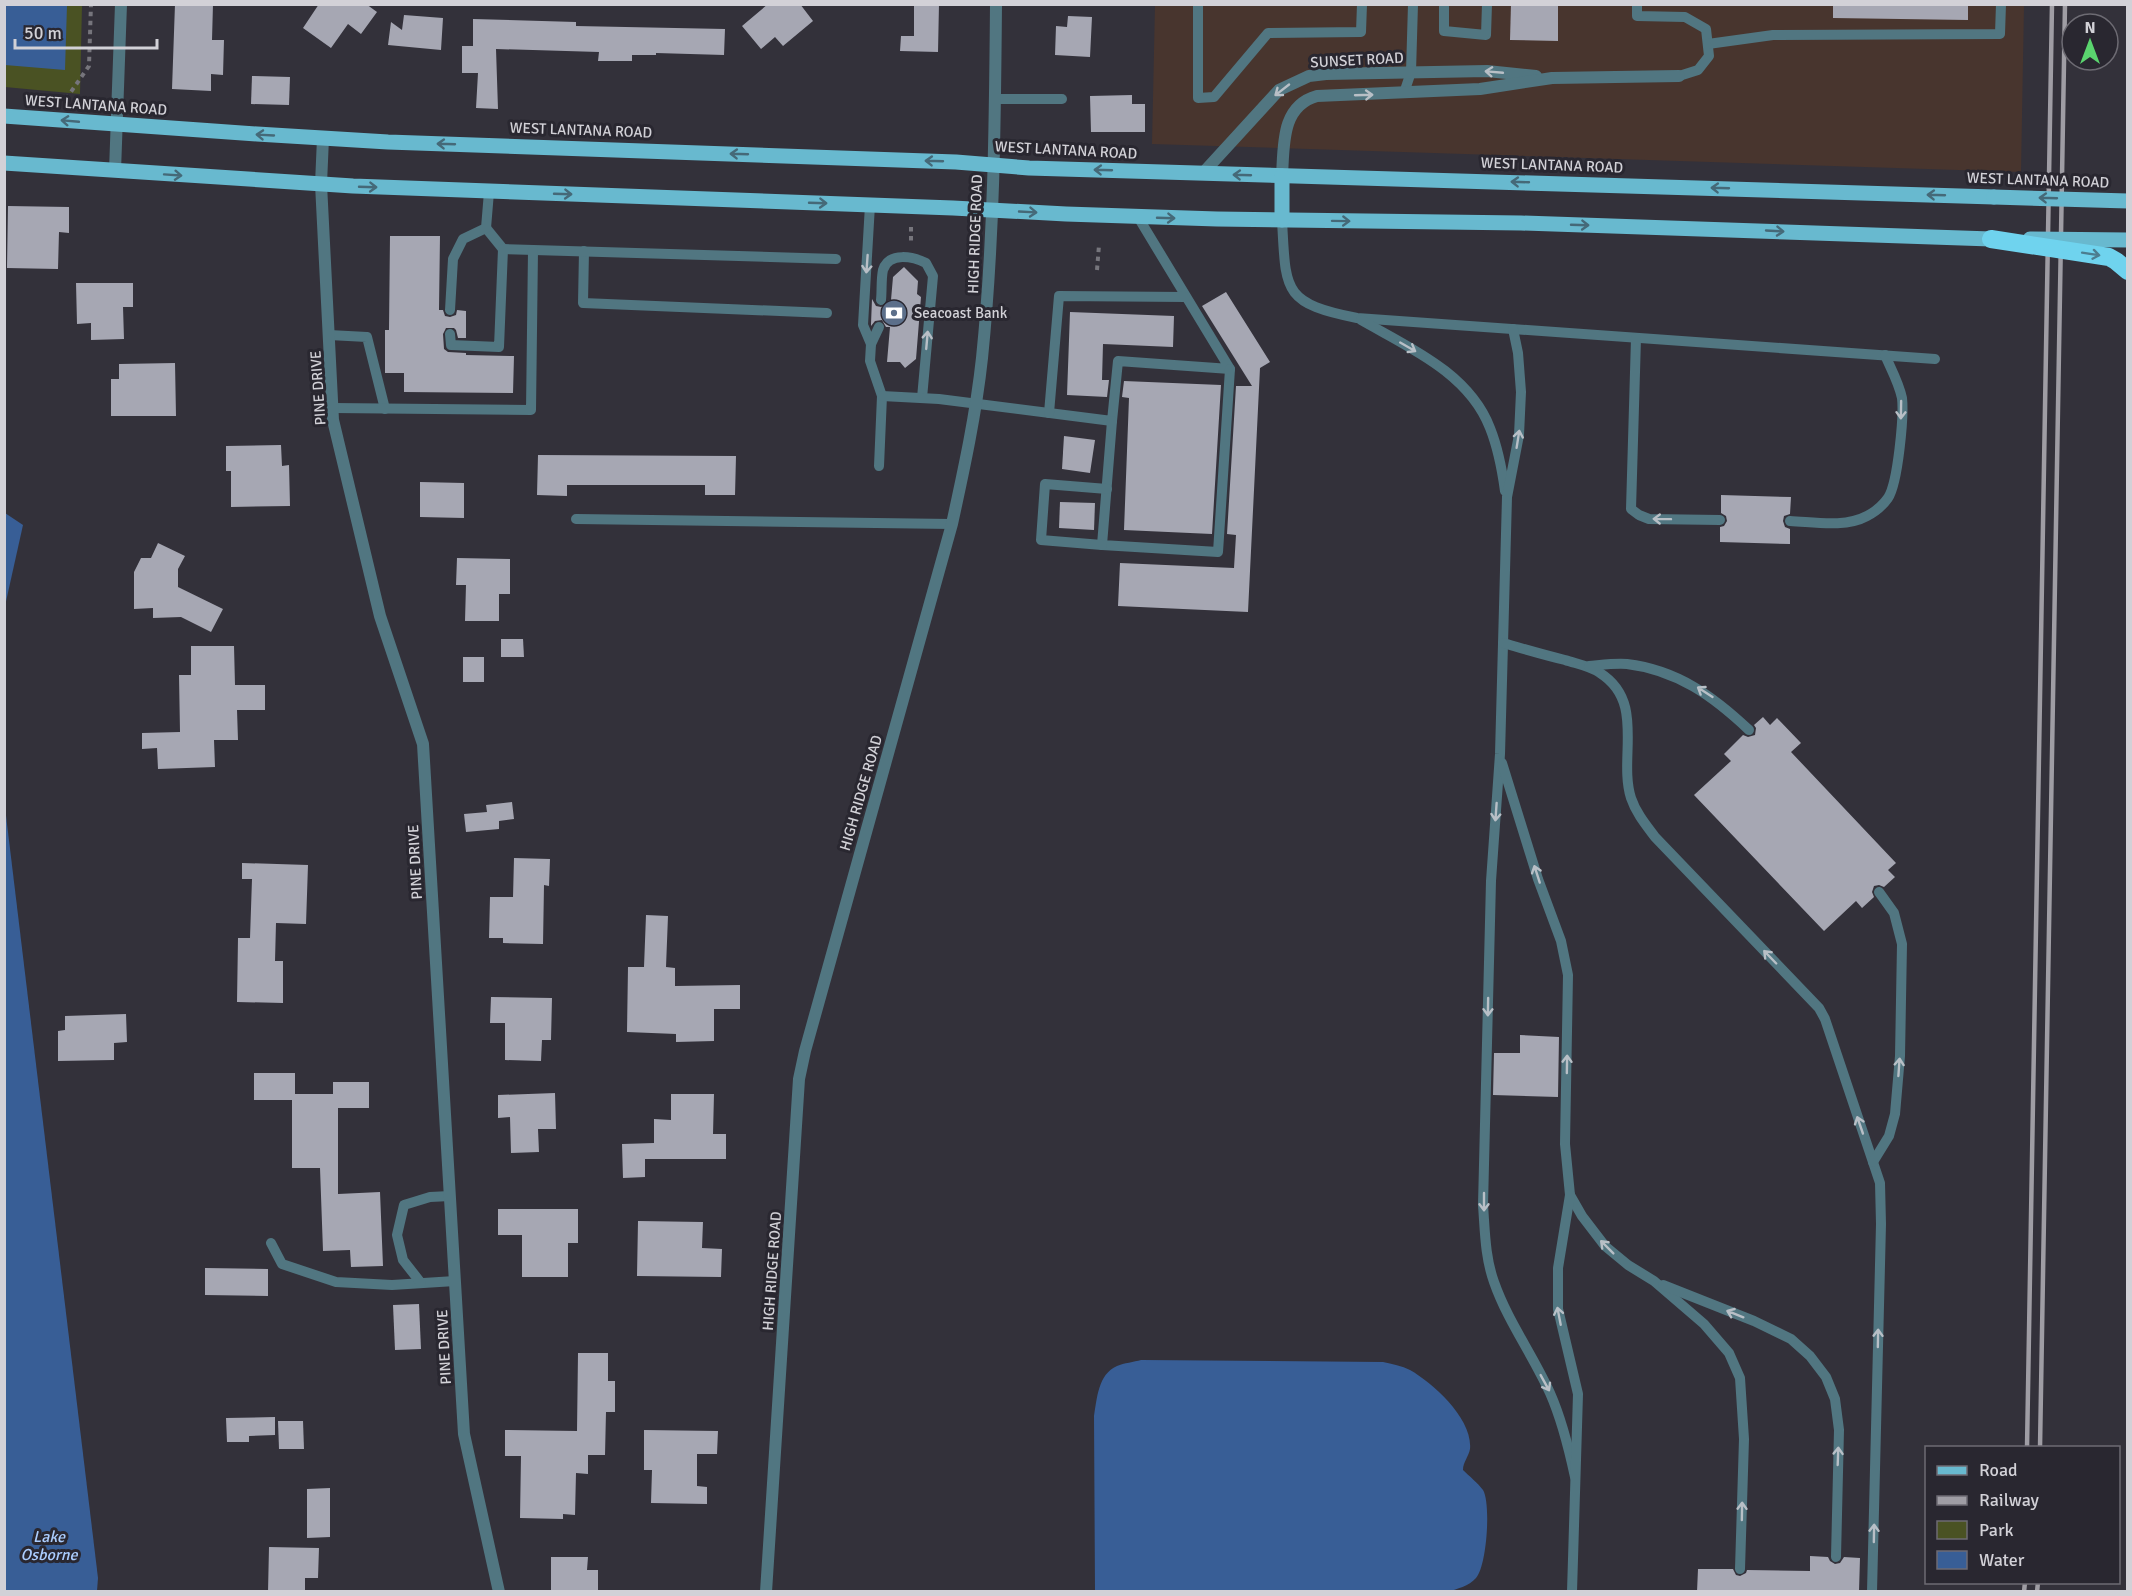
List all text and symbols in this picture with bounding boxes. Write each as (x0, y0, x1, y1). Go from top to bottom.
scale bar (15, 12, 158, 50)
north arrow (2060, 12, 2120, 72)
text: N (2084, 18, 2096, 38)
text: 50 m (24, 22, 62, 44)
street label: SUNSET ROAD (1310, 49, 1404, 71)
one-way arrow (1485, 66, 1504, 77)
one-way arrow (1274, 83, 1290, 96)
one-way arrow (1353, 89, 1373, 100)
street label: WEST LANTANA ROAD (24, 91, 168, 119)
one-way arrow (61, 115, 81, 126)
street label: WEST LANTANA ROAD (509, 119, 653, 141)
one-way arrow (255, 129, 275, 140)
street label: WEST LANTANA ROAD (994, 137, 1138, 163)
one-way arrow (436, 138, 456, 149)
one-way arrow (729, 148, 749, 160)
street label: WEST LANTANA ROAD (1480, 154, 1624, 176)
one-way arrow (924, 155, 944, 167)
one-way arrow (1093, 165, 1113, 176)
one-way arrow (1233, 169, 1253, 180)
street label: WEST LANTANA ROAD (1966, 169, 2110, 191)
one-way arrow (163, 170, 183, 181)
street label: HIGH RIDGE ROAD (964, 174, 986, 294)
one-way arrow (1511, 176, 1531, 188)
one-way arrow (357, 181, 377, 192)
one-way arrow (1710, 182, 1730, 193)
one-way arrow (552, 189, 572, 200)
one-way arrow (1926, 189, 1946, 200)
one-way arrow (2039, 193, 2059, 204)
one-way arrow (808, 198, 828, 209)
one-way arrow (1018, 207, 1038, 218)
one-way arrow (1155, 212, 1175, 223)
one-way arrow (1330, 215, 1350, 227)
one-way arrow (1569, 219, 1589, 230)
one-way arrow (1764, 225, 1784, 236)
one-way arrow (2080, 248, 2100, 259)
one-way arrow (861, 253, 872, 273)
bank icon: Seacoast Bank (879, 298, 909, 328)
place label: Seacoast Bank (914, 304, 1008, 322)
one-way arrow (922, 331, 933, 350)
one-way arrow (1399, 341, 1416, 353)
street label: PINE DRIVE (306, 350, 330, 426)
one-way arrow (1896, 400, 1907, 420)
one-way arrow (1512, 430, 1523, 450)
one-way arrow (1652, 513, 1672, 525)
one-way arrow (1697, 686, 1713, 698)
street label: HIGH RIDGE ROAD (836, 733, 886, 853)
one-way arrow (1490, 802, 1501, 821)
street label: PINE DRIVE (404, 824, 426, 900)
one-way arrow (1531, 865, 1542, 884)
one-way arrow (1764, 950, 1778, 965)
one-way arrow (1482, 996, 1494, 1016)
one-way arrow (1561, 1055, 1573, 1075)
one-way arrow (1894, 1058, 1905, 1077)
one-way arrow (1854, 1116, 1865, 1135)
one-way arrow (1478, 1191, 1490, 1211)
street label: HIGH RIDGE ROAD (759, 1211, 785, 1331)
one-way arrow (1600, 1239, 1615, 1254)
one-way arrow (1554, 1307, 1565, 1326)
one-way arrow (1726, 1308, 1744, 1319)
street label: PINE DRIVE (433, 1309, 455, 1385)
one-way arrow (1873, 1329, 1884, 1349)
one-way arrow (1540, 1374, 1551, 1392)
legend (1925, 1446, 2120, 1584)
one-way arrow (1833, 1447, 1844, 1467)
text: Road (1979, 1459, 2018, 1481)
text: Railway (1979, 1489, 2040, 1511)
one-way arrow (1736, 1501, 1748, 1521)
text: Park (1979, 1519, 2014, 1541)
one-way arrow (1868, 1524, 1879, 1544)
water label: Lake Osborne (21, 1527, 78, 1565)
text: Water (1979, 1549, 2025, 1571)

